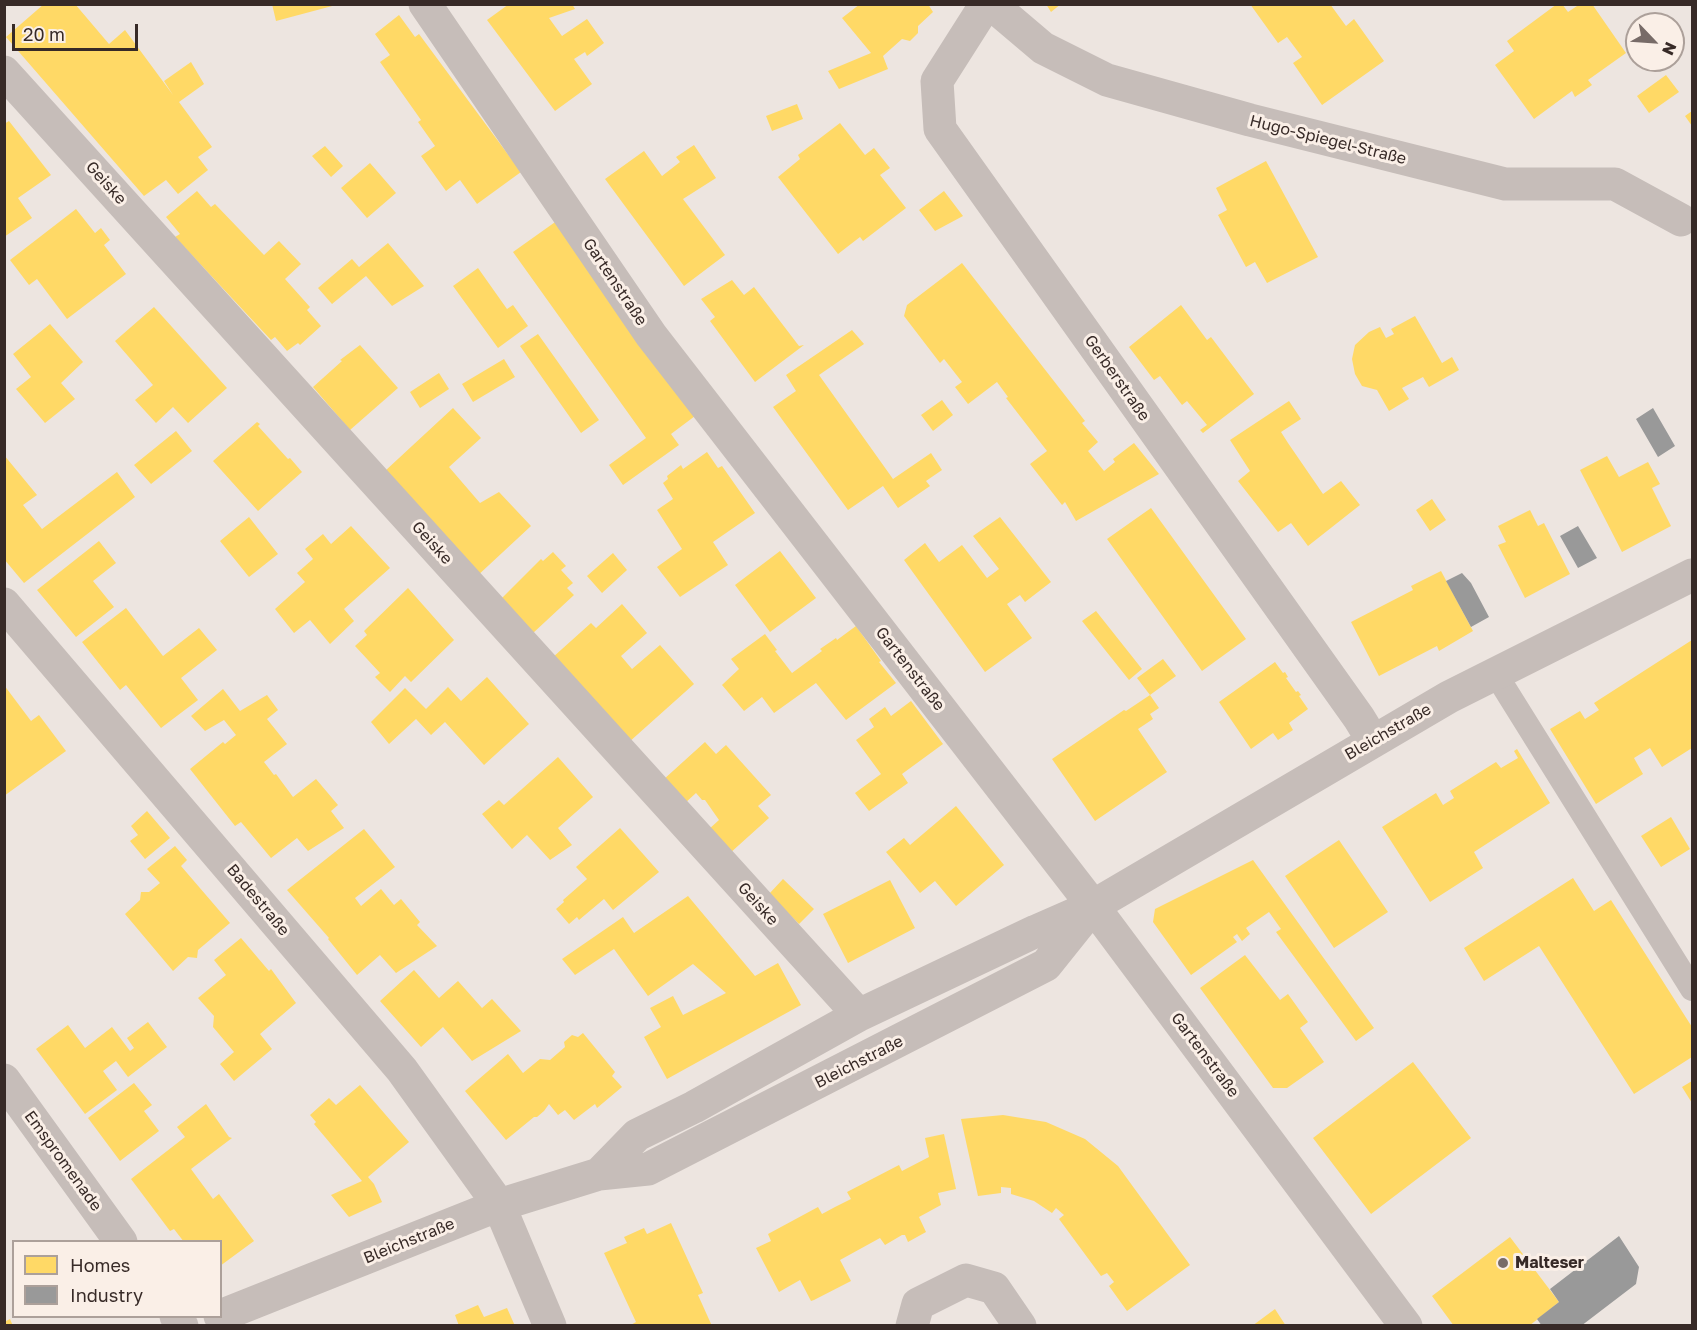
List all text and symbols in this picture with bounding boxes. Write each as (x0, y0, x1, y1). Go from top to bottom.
scale bar (15, 12, 141, 50)
north arrow (1625, 12, 1685, 72)
text: 20 m (23, 23, 65, 45)
text: N (1658, 39, 1681, 58)
street label: Hugo-Spiegel-Straße (1248, 111, 1408, 169)
street label: Geiske (82, 158, 130, 208)
street label: Gartenstraße (579, 235, 651, 329)
street label: Gerberstraße (1080, 331, 1154, 425)
street label: Geiske (408, 518, 456, 568)
street label: Gartenstraße (871, 623, 949, 715)
street label: Bleichstraße (1341, 700, 1435, 764)
street label: Badestraße (223, 860, 293, 940)
street label: Geiske (734, 879, 782, 929)
street label: Gartenstraße (1167, 1009, 1243, 1101)
street label: Bleichstraße (812, 1032, 906, 1092)
street label: Emspromenade (20, 1107, 106, 1215)
street label: Bleichstraße (361, 1214, 457, 1268)
legend (12, 1240, 222, 1318)
place label: Malteser (1515, 1253, 1584, 1273)
text: Homes (70, 1254, 130, 1276)
marker: Malteser (1496, 1256, 1510, 1270)
text: Industry (70, 1284, 143, 1306)

